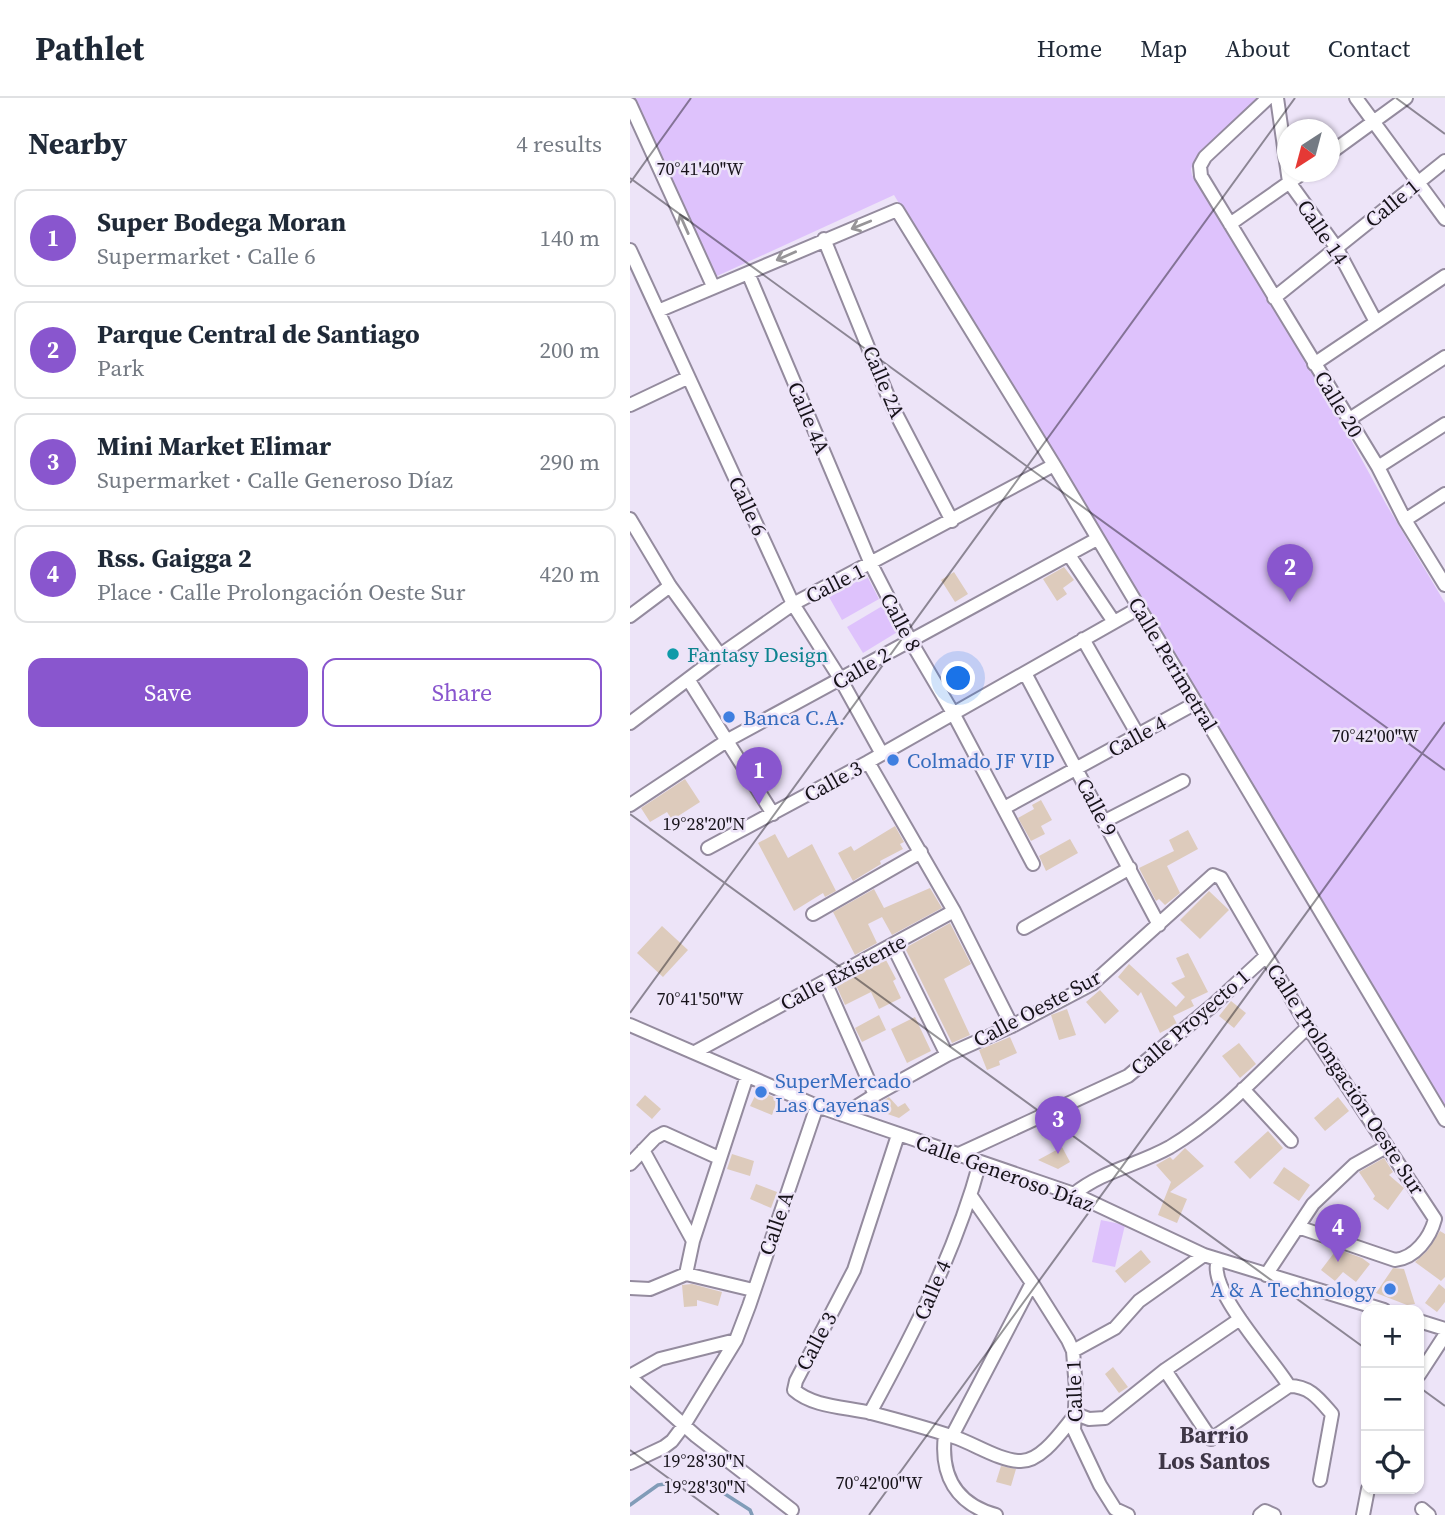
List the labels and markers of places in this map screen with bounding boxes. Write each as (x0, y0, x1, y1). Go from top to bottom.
pin: 2 (1267, 544, 1313, 602)
place label: Fantasy Design (687, 640, 829, 669)
marker: Fantasy Design (665, 646, 681, 662)
place label: Banca C.A. (743, 703, 845, 732)
marker: Banca C.A. (721, 709, 737, 725)
place label: Colmado JF VIP (907, 746, 1054, 775)
pin: 1 (736, 747, 782, 805)
marker: Colmado JF VIP (885, 752, 901, 768)
place label: SuperMercado Las Cayenas (775, 1066, 911, 1119)
marker: SuperMercado Las Cayenas (753, 1084, 769, 1100)
pin: 3 (1035, 1096, 1081, 1154)
pin: 4 (1315, 1204, 1361, 1262)
place label: A & A Technology (1210, 1275, 1376, 1304)
marker: A & A Technology (1382, 1281, 1398, 1297)

